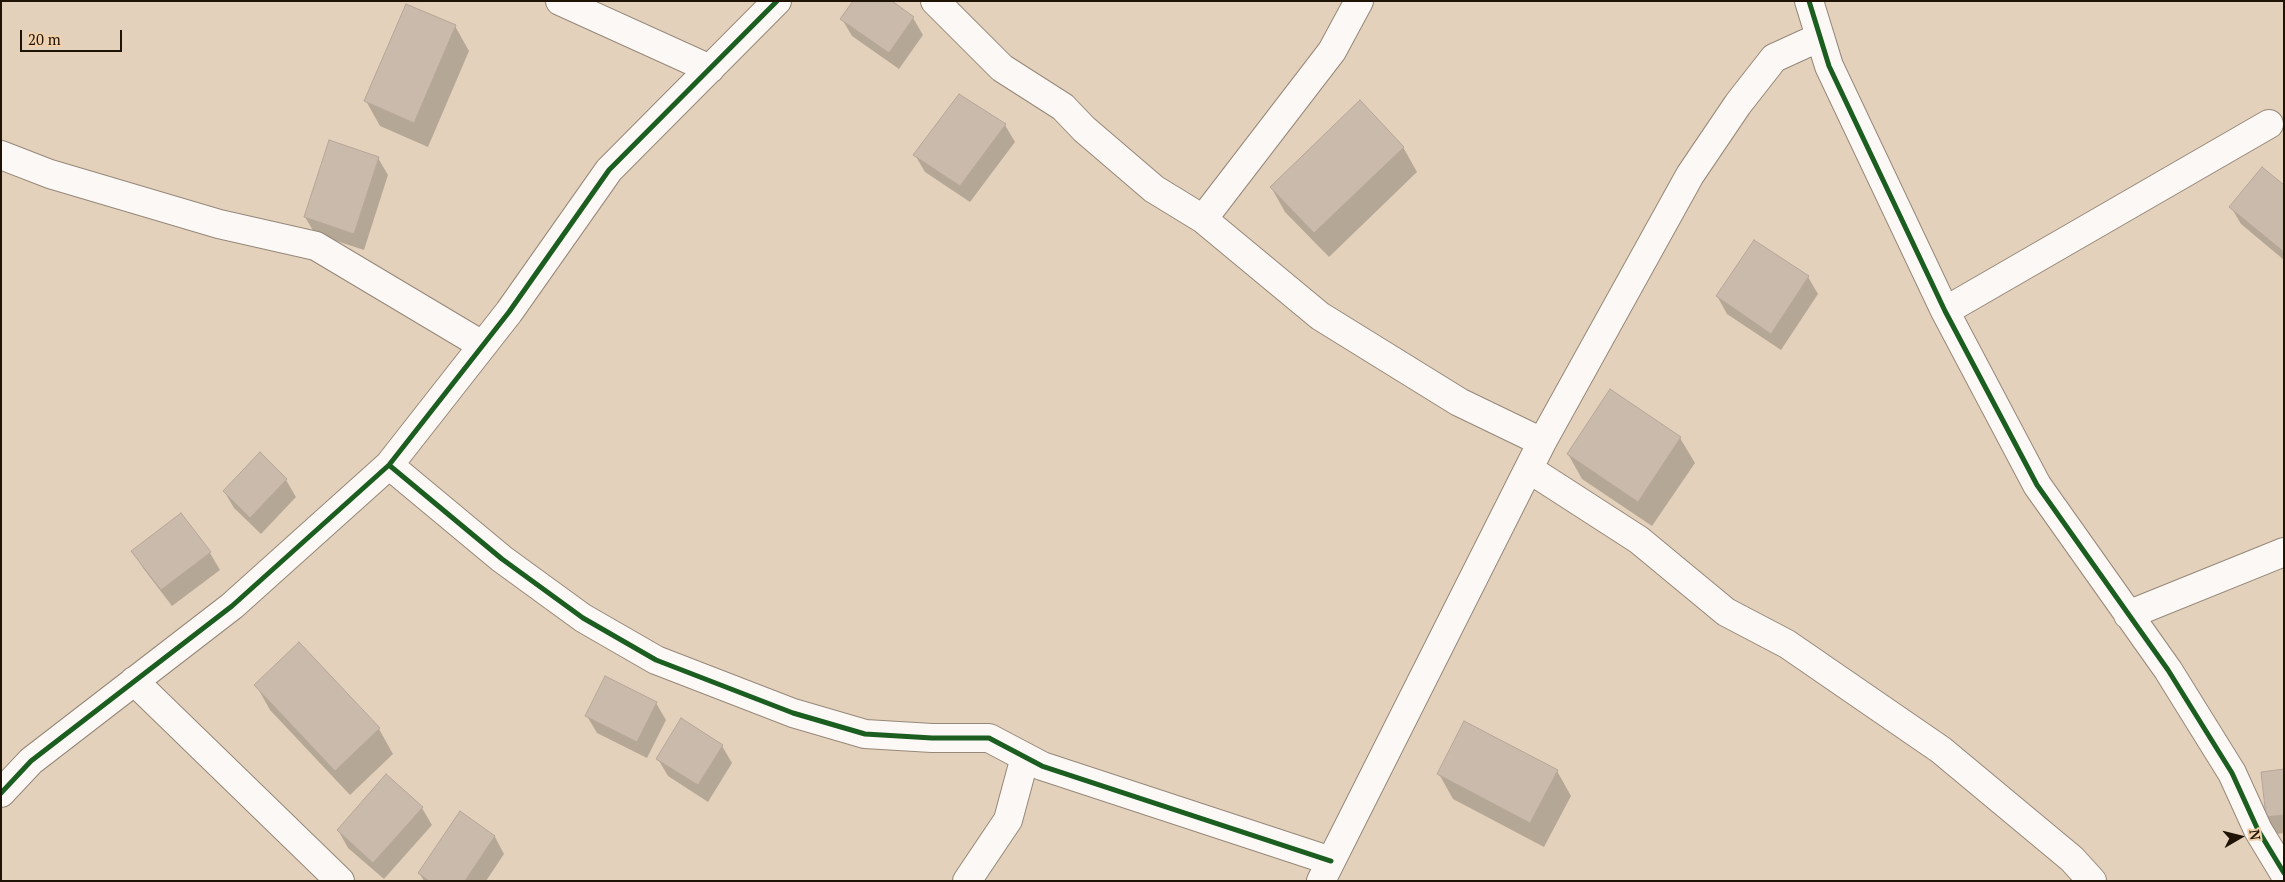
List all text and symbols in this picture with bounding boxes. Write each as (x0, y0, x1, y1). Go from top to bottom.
scale bar (22, 20, 125, 52)
text: 20 m (28, 29, 61, 49)
north arrow (2215, 812, 2265, 862)
text: N (2245, 828, 2265, 841)

